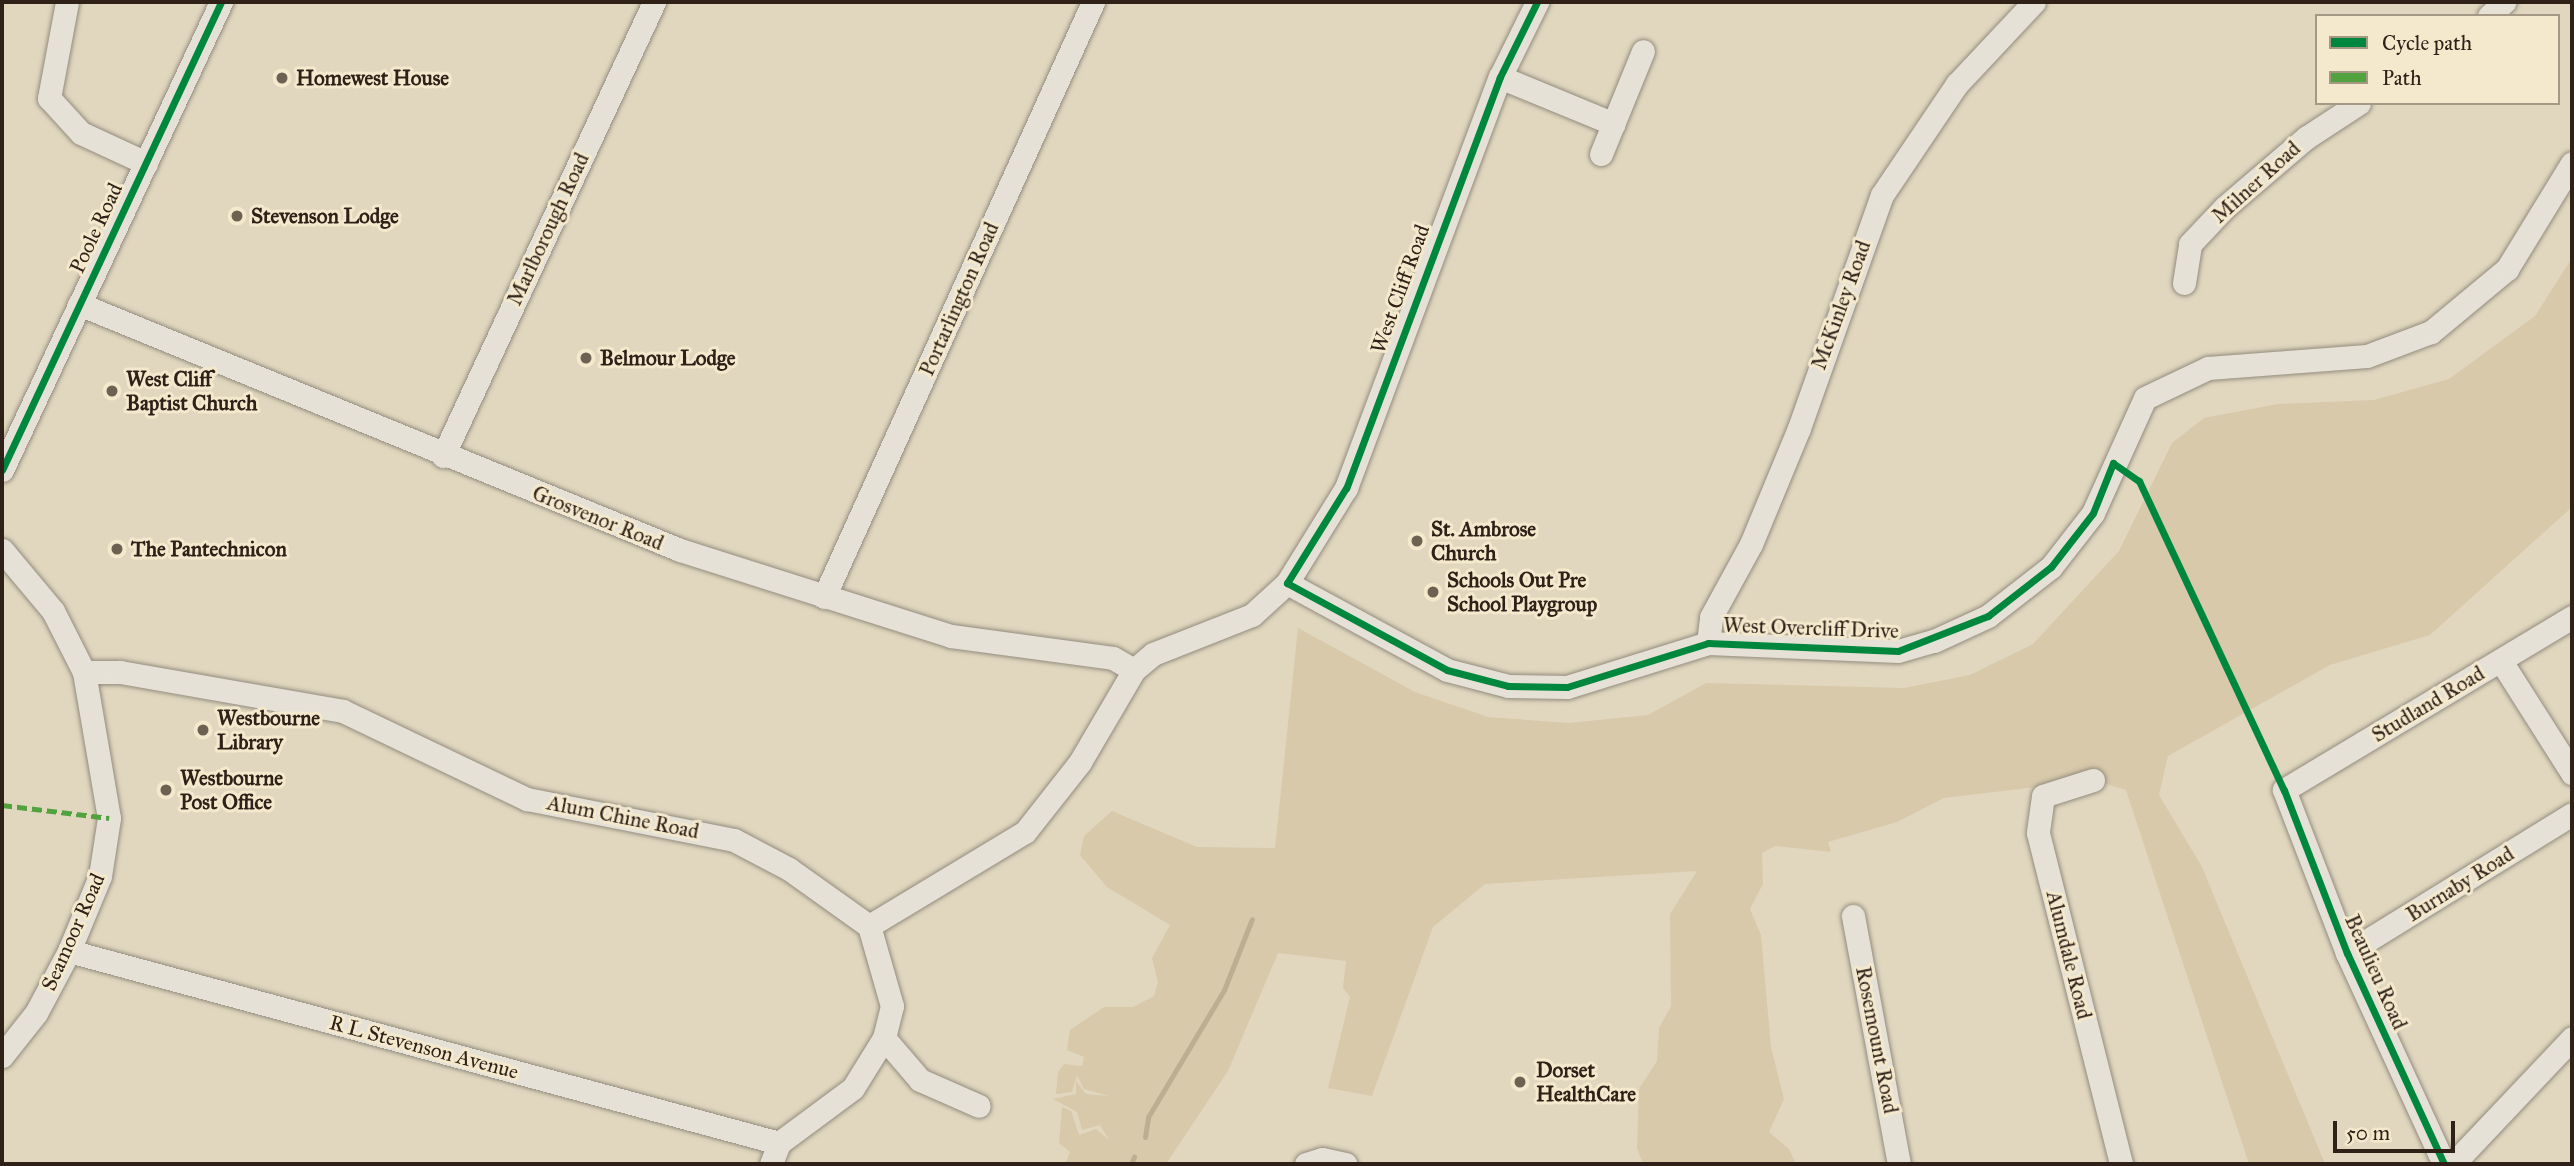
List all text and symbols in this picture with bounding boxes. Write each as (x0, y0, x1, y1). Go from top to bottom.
legend (2315, 14, 2560, 105)
text: Cycle path (2382, 30, 2472, 56)
place label: Homewest House (296, 65, 449, 91)
text: Path (2382, 65, 2422, 91)
marker: Homewest House (274, 70, 290, 86)
street label: Milner Road (2207, 136, 2305, 228)
street label: Marlborough Road (502, 149, 594, 309)
street label: Poole Road (64, 179, 128, 277)
place label: Stevenson Lodge (251, 203, 399, 229)
marker: Stevenson Lodge (229, 208, 245, 224)
street label: Portarlington Road (914, 218, 1004, 380)
street label: West Cliff Road (1365, 221, 1435, 357)
street label: McKinley Road (1806, 237, 1876, 373)
place label: Belmour Lodge (600, 345, 736, 371)
marker: Belmour Lodge (578, 350, 594, 366)
place label: West Cliff Baptist Church (126, 366, 257, 416)
marker: West Cliff Baptist Church (104, 383, 120, 399)
street label: Grosvenor Road (529, 480, 667, 556)
place label: St. Ambrose Church (1431, 516, 1536, 566)
marker: St. Ambrose Church (1409, 533, 1425, 549)
place label: The Pantechnicon (131, 536, 287, 562)
marker: The Pantechnicon (109, 541, 125, 557)
place label: Schools Out Pre School Playgroup (1447, 567, 1597, 617)
marker: Schools Out Pre School Playgroup (1425, 584, 1441, 600)
street label: West Overcliff Drive (1723, 612, 1899, 644)
street label: Studland Road (2367, 661, 2489, 747)
place label: Westbourne Library (217, 705, 320, 755)
marker: Westbourne Library (195, 722, 211, 738)
place label: Westbourne Post Office (180, 765, 283, 815)
marker: Westbourne Post Office (158, 782, 174, 798)
street label: Alum Chine Road (545, 790, 701, 844)
street label: Burnaby Road (2402, 841, 2518, 927)
street label: Seamoor Road (36, 869, 110, 995)
street label: Alumdale Road (2041, 888, 2097, 1022)
street label: Beaulieu Road (2339, 911, 2413, 1033)
street label: Rosemount Road (1850, 964, 1904, 1116)
street label: R L Stevenson Avenue (327, 1010, 521, 1084)
place label: Dorset HealthCare (1536, 1057, 1636, 1107)
marker: Dorset HealthCare (1510, 1072, 1530, 1092)
scale bar (2336, 1106, 2458, 1150)
text: 50 m (2346, 1120, 2390, 1146)

